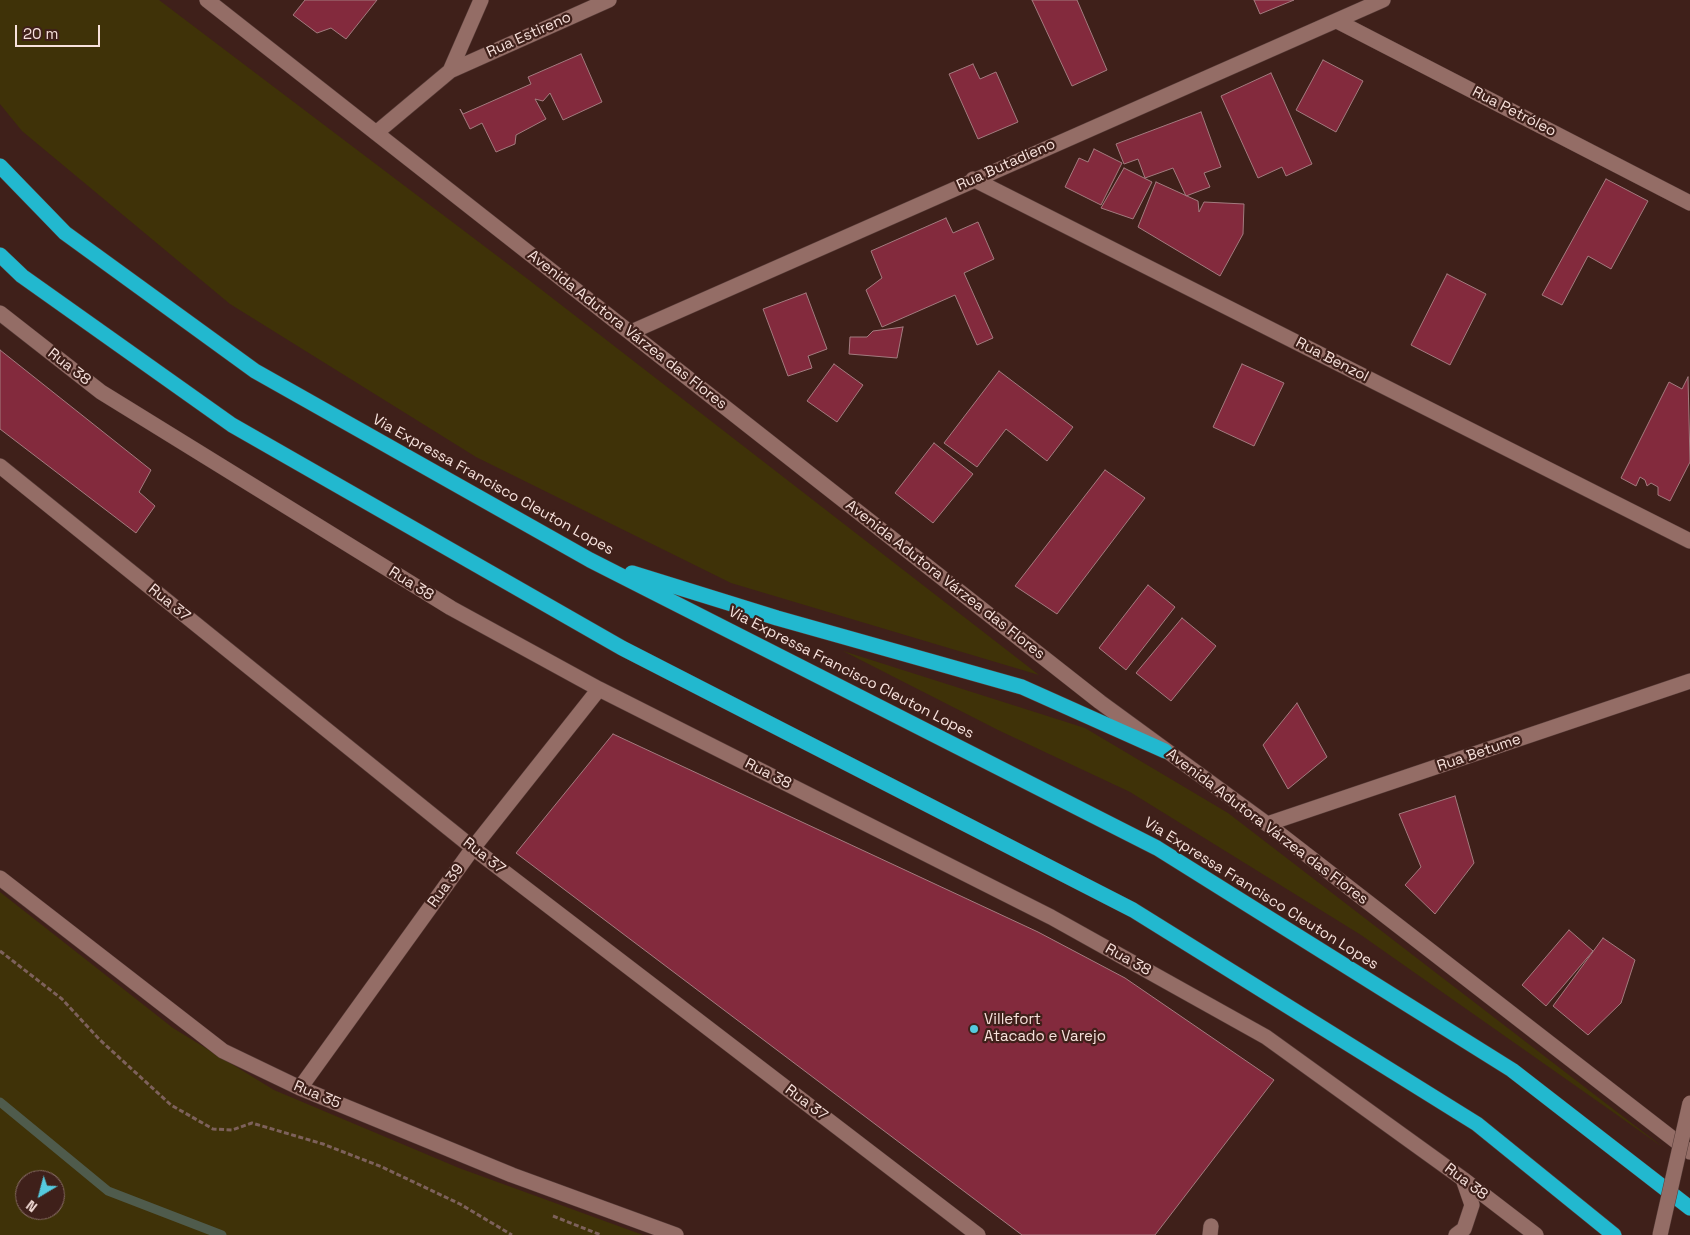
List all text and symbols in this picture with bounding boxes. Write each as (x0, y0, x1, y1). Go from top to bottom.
street label: Rua Estireno (484, 8, 574, 62)
scale bar (18, 15, 102, 47)
text: 20 m (23, 24, 58, 43)
street label: Rua Petróleo (1469, 83, 1559, 141)
street label: Rua Butadieno (954, 135, 1058, 195)
street label: Avenida Adutora Várzea das Flores (524, 247, 730, 413)
street label: Rua Benzol (1292, 334, 1372, 386)
street label: Rua 38 (44, 345, 94, 389)
street label: Via Expressa Francisco Cleuton Lopes (369, 411, 617, 559)
street label: Avenida Adutora Várzea das Flores (842, 497, 1048, 663)
street label: Rua 38 (385, 563, 437, 605)
street label: Rua 37 (144, 581, 194, 625)
street label: Via Expressa Francisco Cleuton Lopes (725, 603, 977, 743)
street label: Rua Betume (1435, 730, 1523, 776)
street label: Avenida Adutora Várzea das Flores (1163, 745, 1371, 909)
street label: Rua 38 (742, 755, 794, 793)
street label: Via Expressa Francisco Cleuton Lopes (1140, 814, 1382, 974)
street label: Rua 37 (459, 834, 509, 878)
street label: Rua 39 (424, 861, 468, 911)
street label: Rua 38 (1102, 940, 1154, 980)
place label: Villefort Atacado e Varejo (984, 1011, 1106, 1046)
marker: Villefort Atacado e Varejo (968, 1023, 980, 1035)
street label: Rua 35 (291, 1077, 343, 1113)
street label: Rua 37 (781, 1081, 831, 1125)
street label: Rua 38 (1441, 1160, 1491, 1204)
north arrow (15, 1170, 65, 1220)
text: N (22, 1196, 41, 1216)

